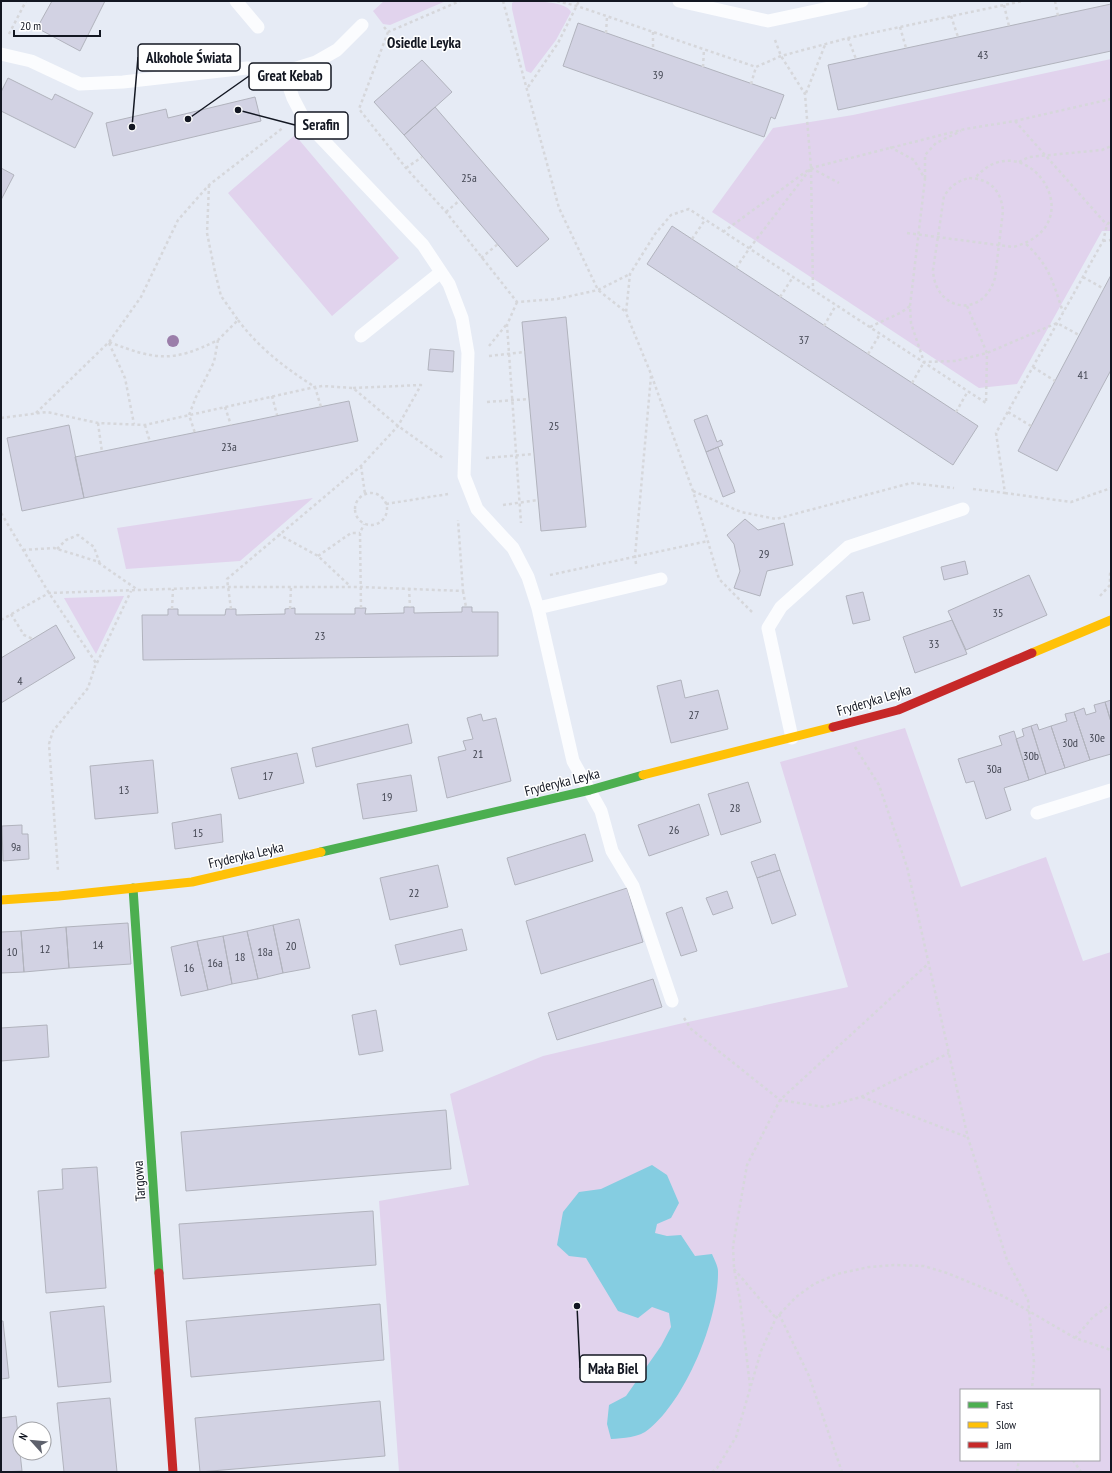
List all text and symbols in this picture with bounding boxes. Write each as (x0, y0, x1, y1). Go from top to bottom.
scale bar (14, 12, 100, 38)
text: 20 m (20, 18, 41, 33)
district label: Osiedle Leyka (387, 33, 461, 52)
callout: Alkohole Świata (138, 44, 240, 71)
house number: 43 (978, 47, 988, 62)
text: Alkohole Świata (145, 48, 232, 67)
callout: Great Kebab (249, 63, 331, 90)
text: Great Kebab (257, 66, 323, 85)
house number: 39 (653, 67, 663, 82)
callout: Serafin (295, 112, 348, 139)
text: Serafin (302, 115, 340, 134)
house number: 25a (461, 170, 477, 185)
house number: 37 (799, 332, 809, 347)
house number: 41 (1078, 367, 1088, 382)
house number: 25 (549, 418, 559, 433)
house number: 23a (221, 439, 237, 454)
house number: 29 (759, 546, 769, 561)
house number: 35 (993, 605, 1003, 620)
house number: 23 (315, 628, 325, 643)
house number: 33 (929, 636, 939, 651)
house number: 4 (17, 673, 23, 688)
street label: Fryderyka Leyka (835, 680, 913, 720)
house number: 27 (689, 707, 699, 722)
house number: 30e (1089, 730, 1105, 745)
house number: 30d (1062, 735, 1078, 750)
house number: 21 (473, 746, 483, 761)
house number: 30b (1023, 748, 1039, 763)
house number: 30a (986, 761, 1002, 776)
street label: Fryderyka Leyka (523, 764, 601, 800)
house number: 17 (263, 768, 273, 783)
house number: 13 (119, 782, 129, 797)
house number: 19 (382, 789, 392, 804)
house number: 28 (730, 800, 740, 815)
house number: 26 (669, 822, 679, 837)
house number: 15 (193, 825, 203, 840)
street label: Fryderyka Leyka (207, 838, 285, 872)
house number: 9a (11, 839, 21, 854)
house number: 22 (409, 885, 419, 900)
house number: 14 (93, 937, 104, 952)
house number: 20 (286, 938, 296, 953)
house number: 12 (40, 941, 50, 956)
house number: 10 (7, 944, 17, 959)
house number: 18a (257, 944, 273, 959)
house number: 18 (235, 949, 245, 964)
house number: 16a (207, 955, 223, 970)
house number: 16 (184, 960, 194, 975)
street label: Targowa (129, 1160, 149, 1202)
callout: Mała Biel (580, 1355, 646, 1382)
text: Mała Biel (588, 1359, 638, 1378)
legend (960, 1389, 1100, 1461)
text: Fast (996, 1397, 1014, 1412)
text: Slow (996, 1417, 1017, 1432)
north arrow (12, 1421, 52, 1461)
text: N (16, 1431, 31, 1442)
text: Jam (995, 1437, 1012, 1452)

